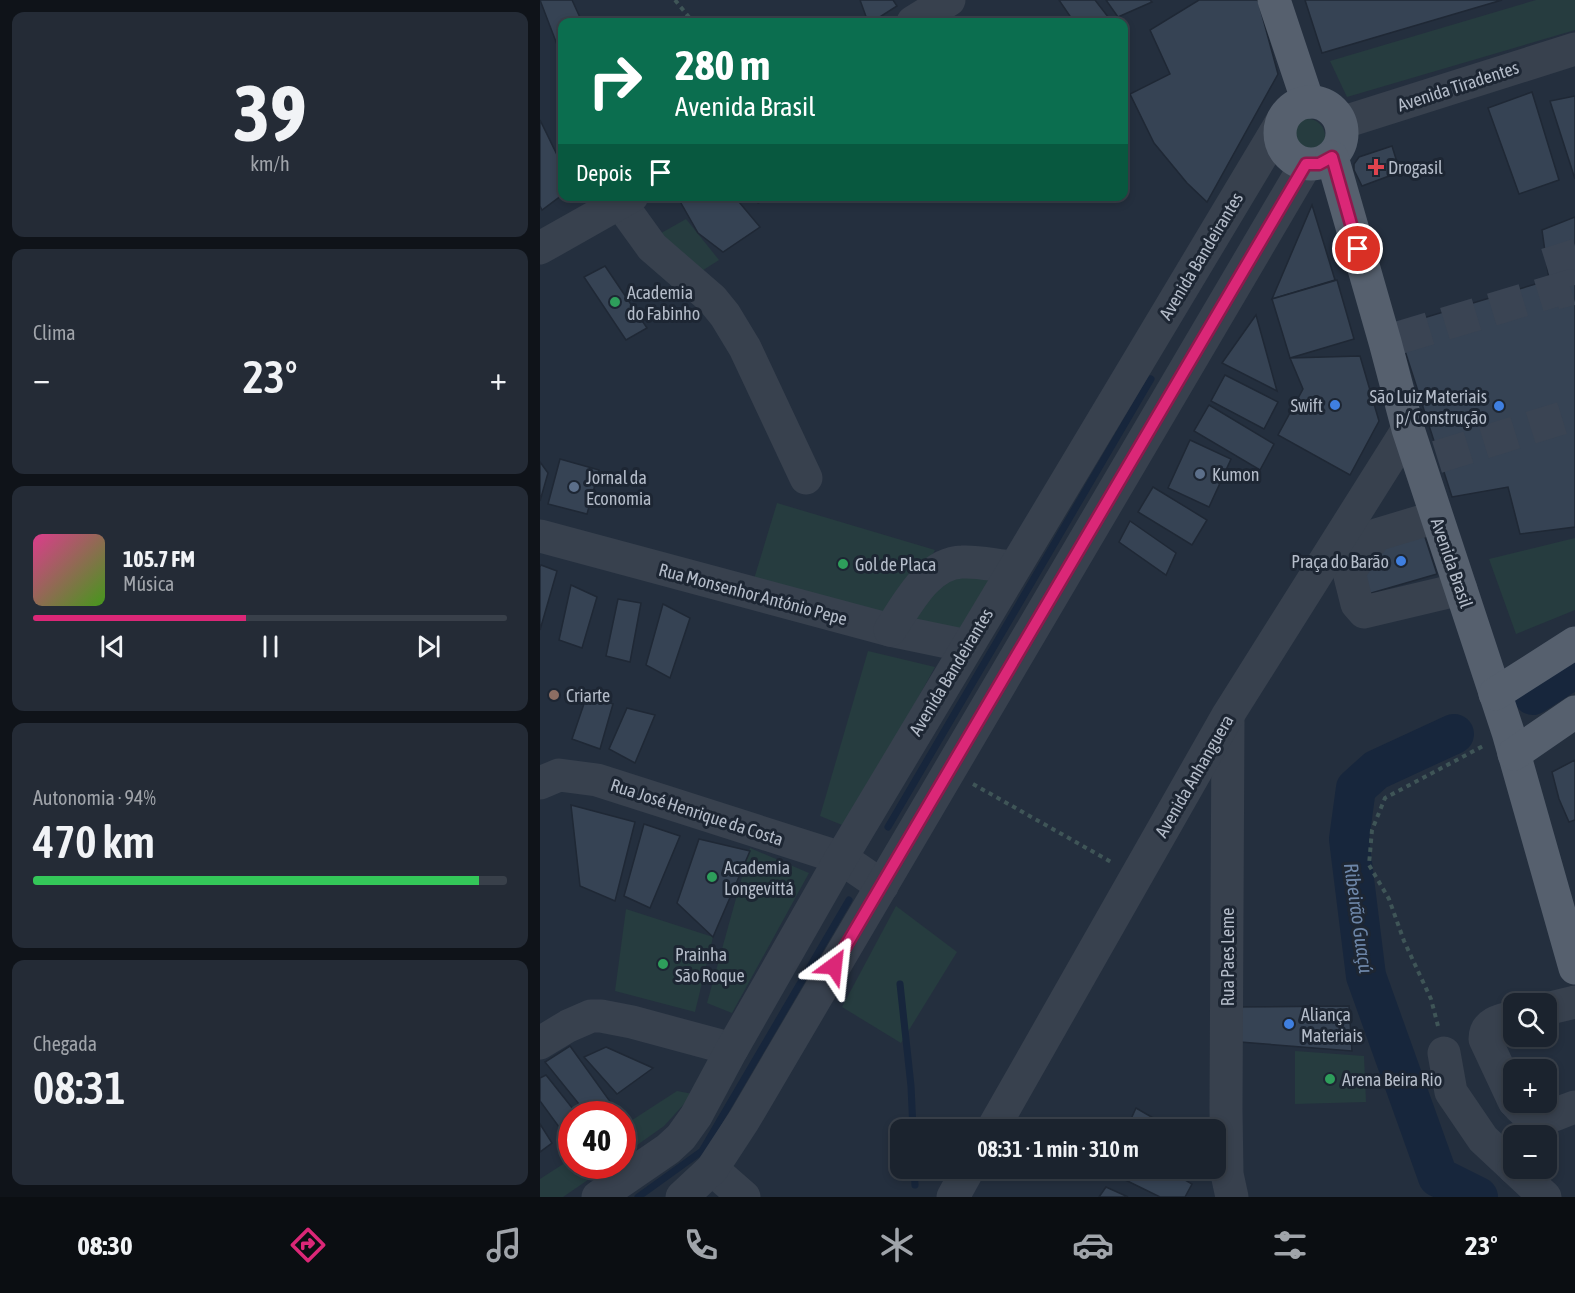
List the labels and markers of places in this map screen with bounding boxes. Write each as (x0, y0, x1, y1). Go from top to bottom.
place label: Drogasil (1388, 157, 1443, 178)
marker: Drogasil (1369, 160, 1383, 174)
pin (1332, 223, 1383, 274)
place label: Academia do Fabinho (627, 282, 700, 324)
marker: Academia do Fabinho (608, 295, 622, 309)
place label: São Luiz Materiais p/ Construção (1369, 386, 1487, 428)
place label: Swift (1291, 395, 1323, 416)
marker: Swift (1328, 398, 1342, 412)
marker: São Luiz Materiais p/ Construção (1492, 399, 1506, 413)
place label: Kumon (1212, 464, 1259, 485)
place label: Jornal da Economia (586, 467, 651, 509)
marker: Kumon (1193, 467, 1207, 481)
marker: Jornal da Economia (567, 480, 581, 494)
place label: Praça do Barão (1291, 551, 1389, 572)
place label: Gol de Placa (855, 554, 936, 575)
marker: Praça do Barão (1394, 554, 1408, 568)
marker: Gol de Placa (836, 557, 850, 571)
place label: Criarte (566, 685, 610, 706)
marker: Criarte (547, 688, 561, 702)
place label: Academia Longevittá (724, 857, 794, 899)
marker: Academia Longevittá (705, 870, 719, 884)
place label: Prainha São Roque (675, 944, 745, 986)
marker: Prainha São Roque (656, 957, 670, 971)
place label: Aliança Materiais (1301, 1004, 1363, 1046)
marker: Aliança Materiais (1282, 1017, 1296, 1031)
place label: Arena Beira Rio (1342, 1069, 1442, 1090)
marker: Arena Beira Rio (1323, 1072, 1337, 1086)

